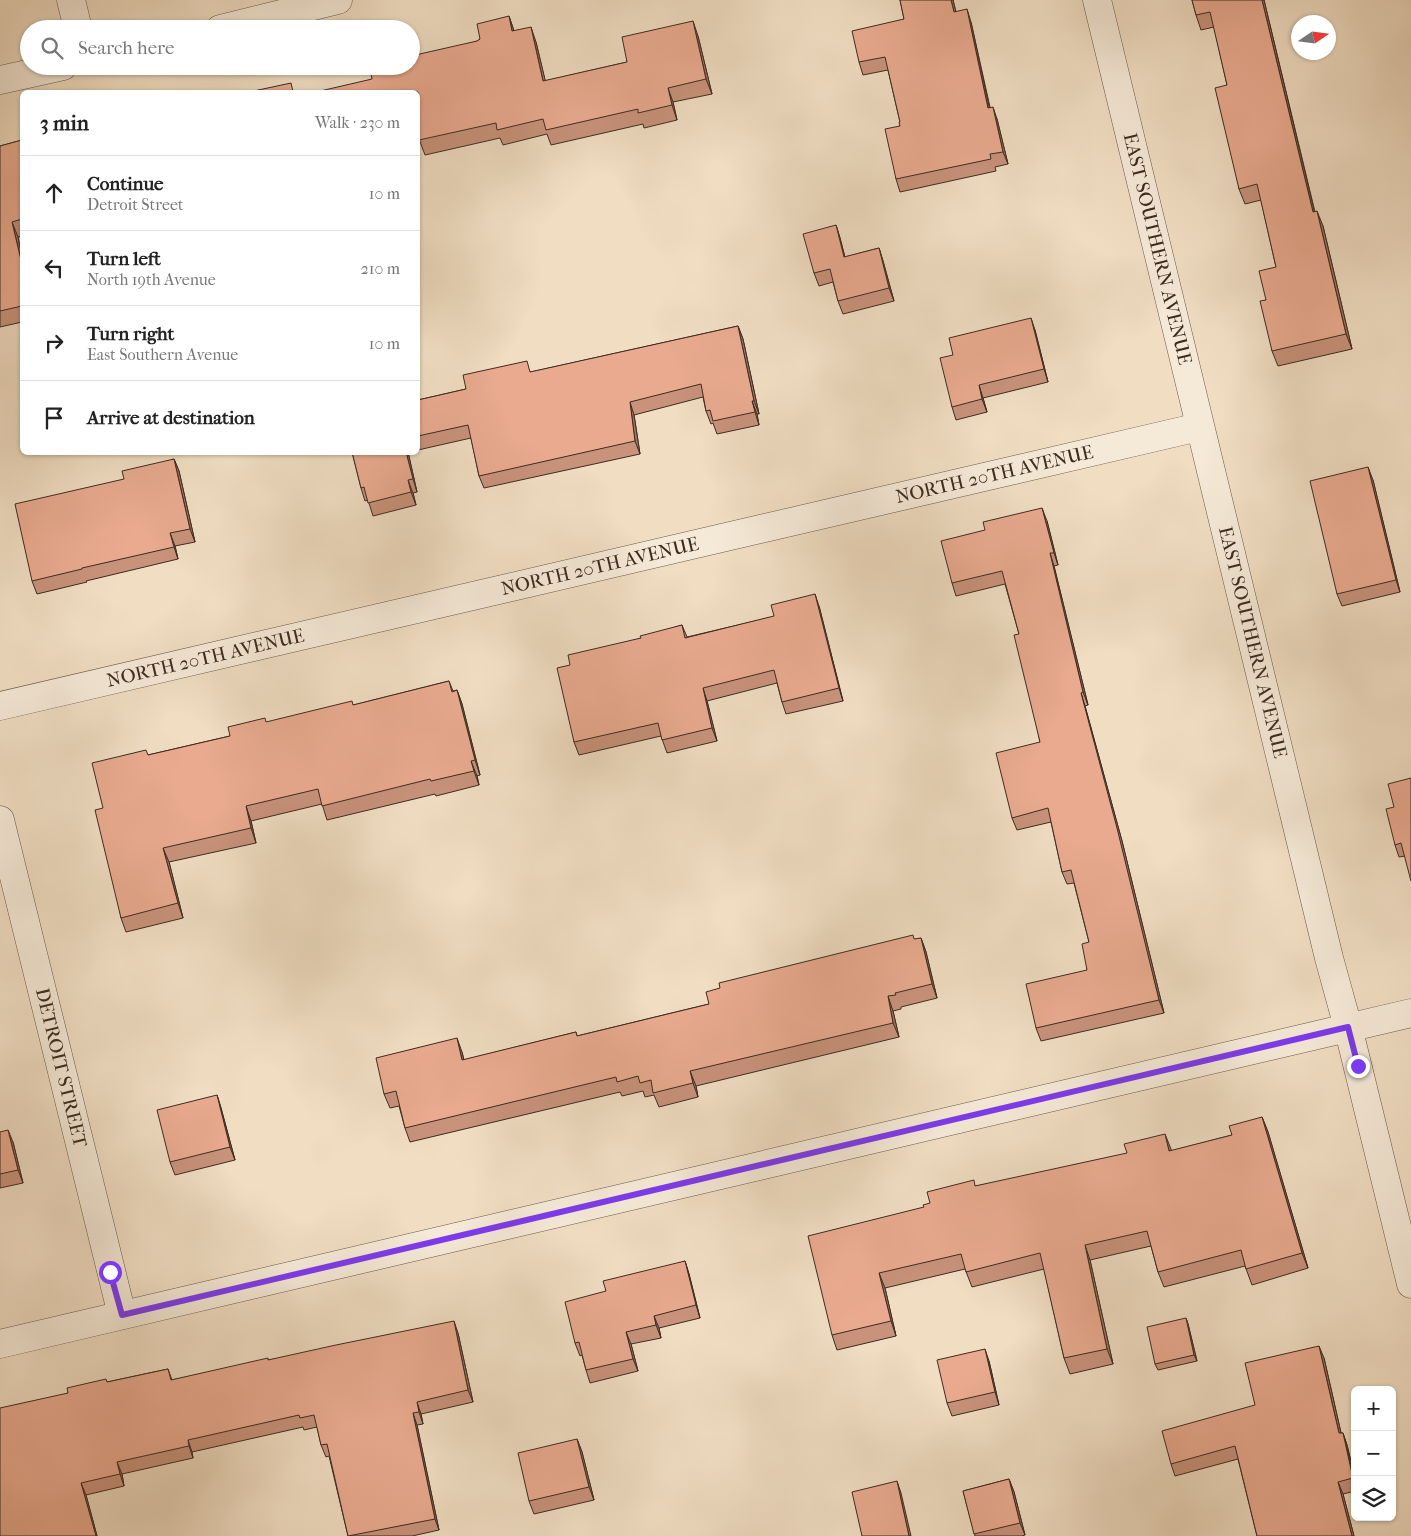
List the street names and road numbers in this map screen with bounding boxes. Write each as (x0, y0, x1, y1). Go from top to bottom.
street label: EAST SOUTHERN AVENUE (1119, 131, 1196, 367)
street label: NORTH 20TH AVENUE (893, 441, 1096, 508)
street label: EAST SOUTHERN AVENUE (1214, 524, 1291, 761)
street label: NORTH 20TH AVENUE (499, 533, 701, 600)
street label: NORTH 20TH AVENUE (104, 624, 307, 692)
street label: DETROIT STREET (31, 986, 91, 1150)

